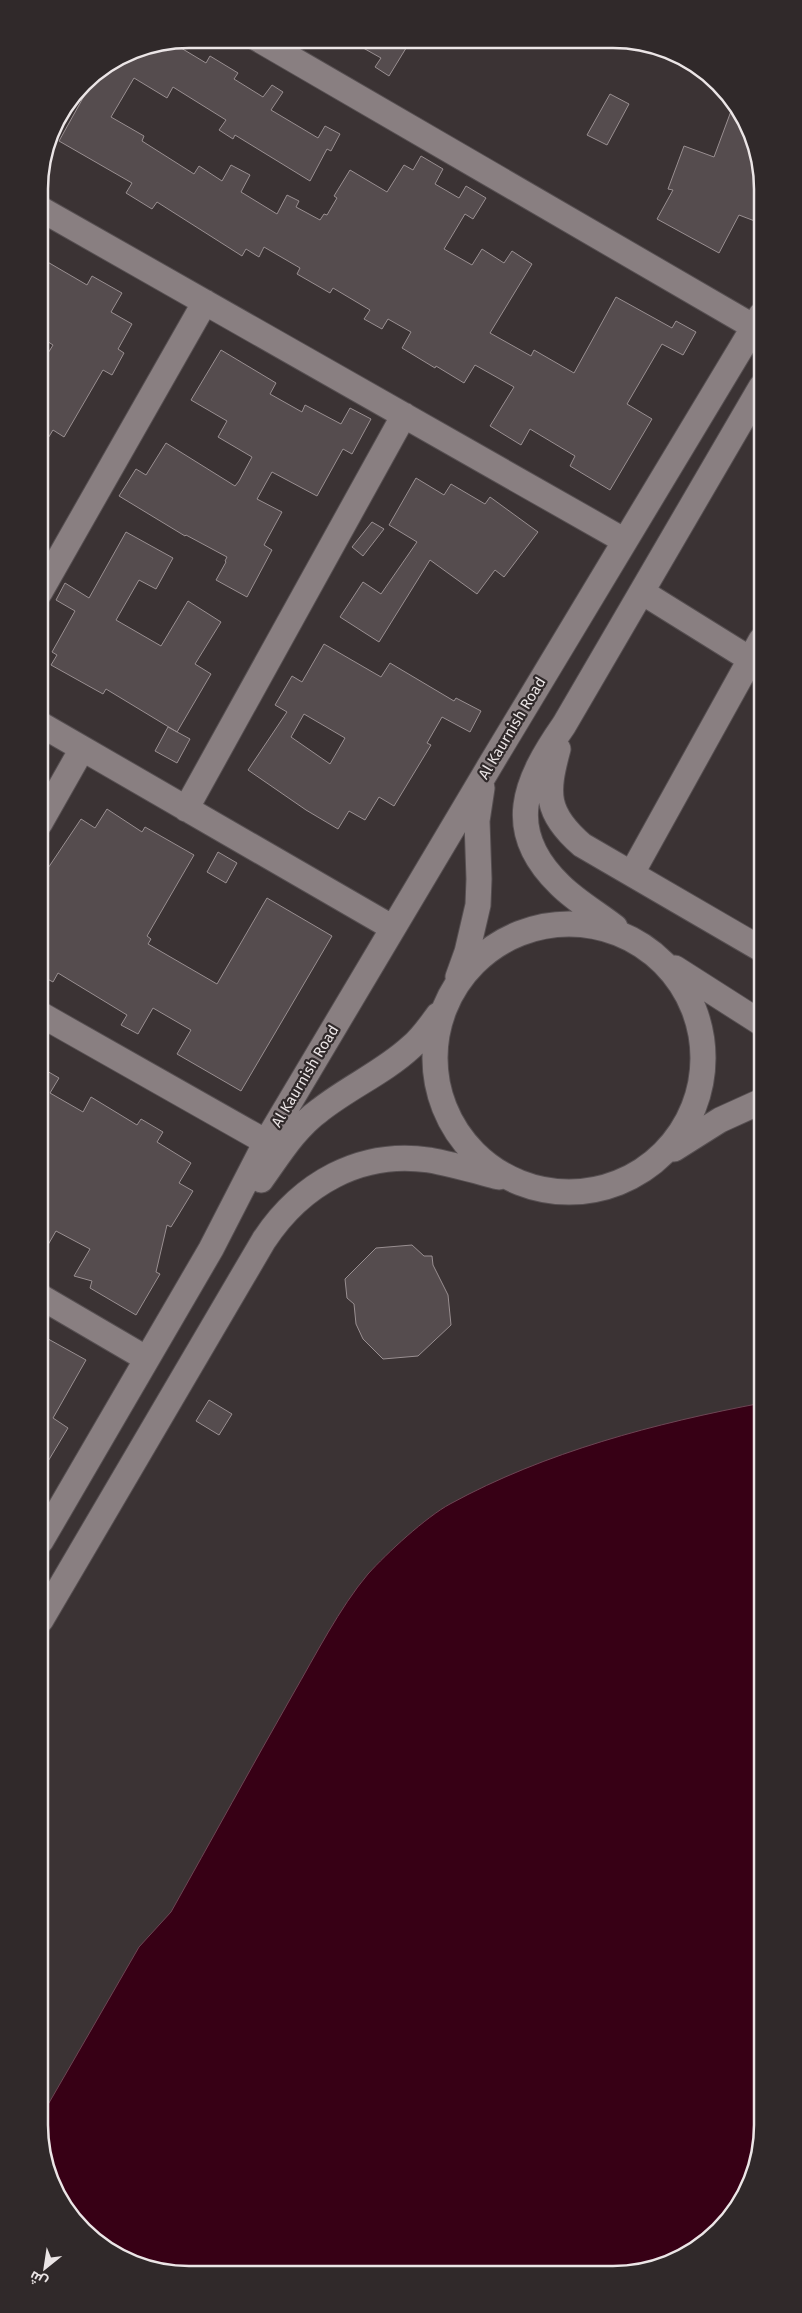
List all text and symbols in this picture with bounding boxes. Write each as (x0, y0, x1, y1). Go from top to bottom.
street label: Al Kaurnish Road (474, 674, 550, 782)
street label: Al Kaurnish Road (267, 1022, 343, 1130)
north arrow (20, 2243, 70, 2293)
text: ش (27, 2267, 51, 2291)

